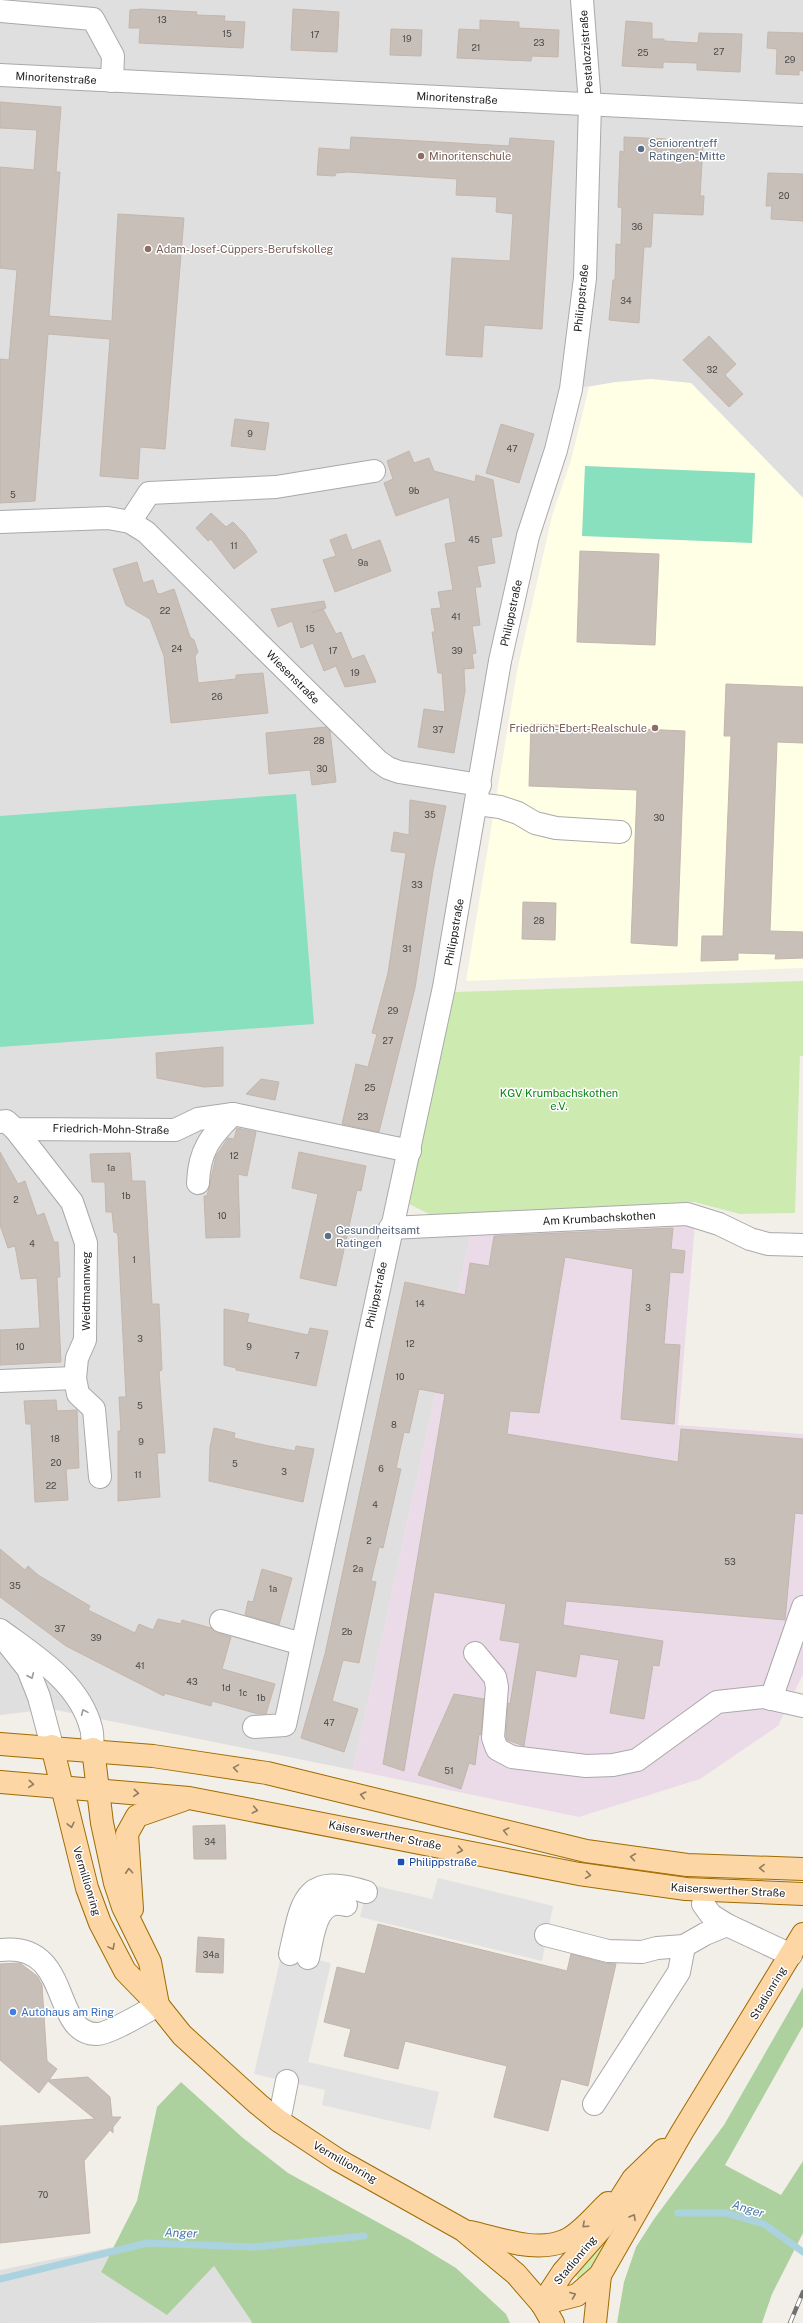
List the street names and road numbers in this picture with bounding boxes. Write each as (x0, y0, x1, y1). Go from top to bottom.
street label: Pestalozzistraße (577, 10, 595, 94)
street label: Minoritenstraße (15, 70, 97, 86)
street label: Minoritenstraße (416, 90, 498, 106)
street label: Philippstraße (571, 264, 591, 332)
street label: Philippstraße (498, 579, 524, 647)
street label: Wiesenstraße (264, 648, 322, 706)
street label: Philippstraße (442, 898, 466, 966)
street label: Friedrich-Mohn-Straße (53, 1122, 169, 1136)
street label: Am Krumbachskothen (542, 1209, 656, 1227)
street label: Weidtmannweg (80, 1251, 92, 1331)
street label: Philippstraße (363, 1261, 389, 1329)
street label: Kaiserswerther Straße (327, 1818, 443, 1852)
street label: Vermillionring (71, 1845, 103, 1917)
street label: Kaiserswerther Straße (670, 1881, 786, 1899)
street label: Stadionring (747, 1964, 789, 2022)
street label: Vermillionring (311, 2139, 379, 2185)
street label: Stadionring (551, 2233, 599, 2287)

